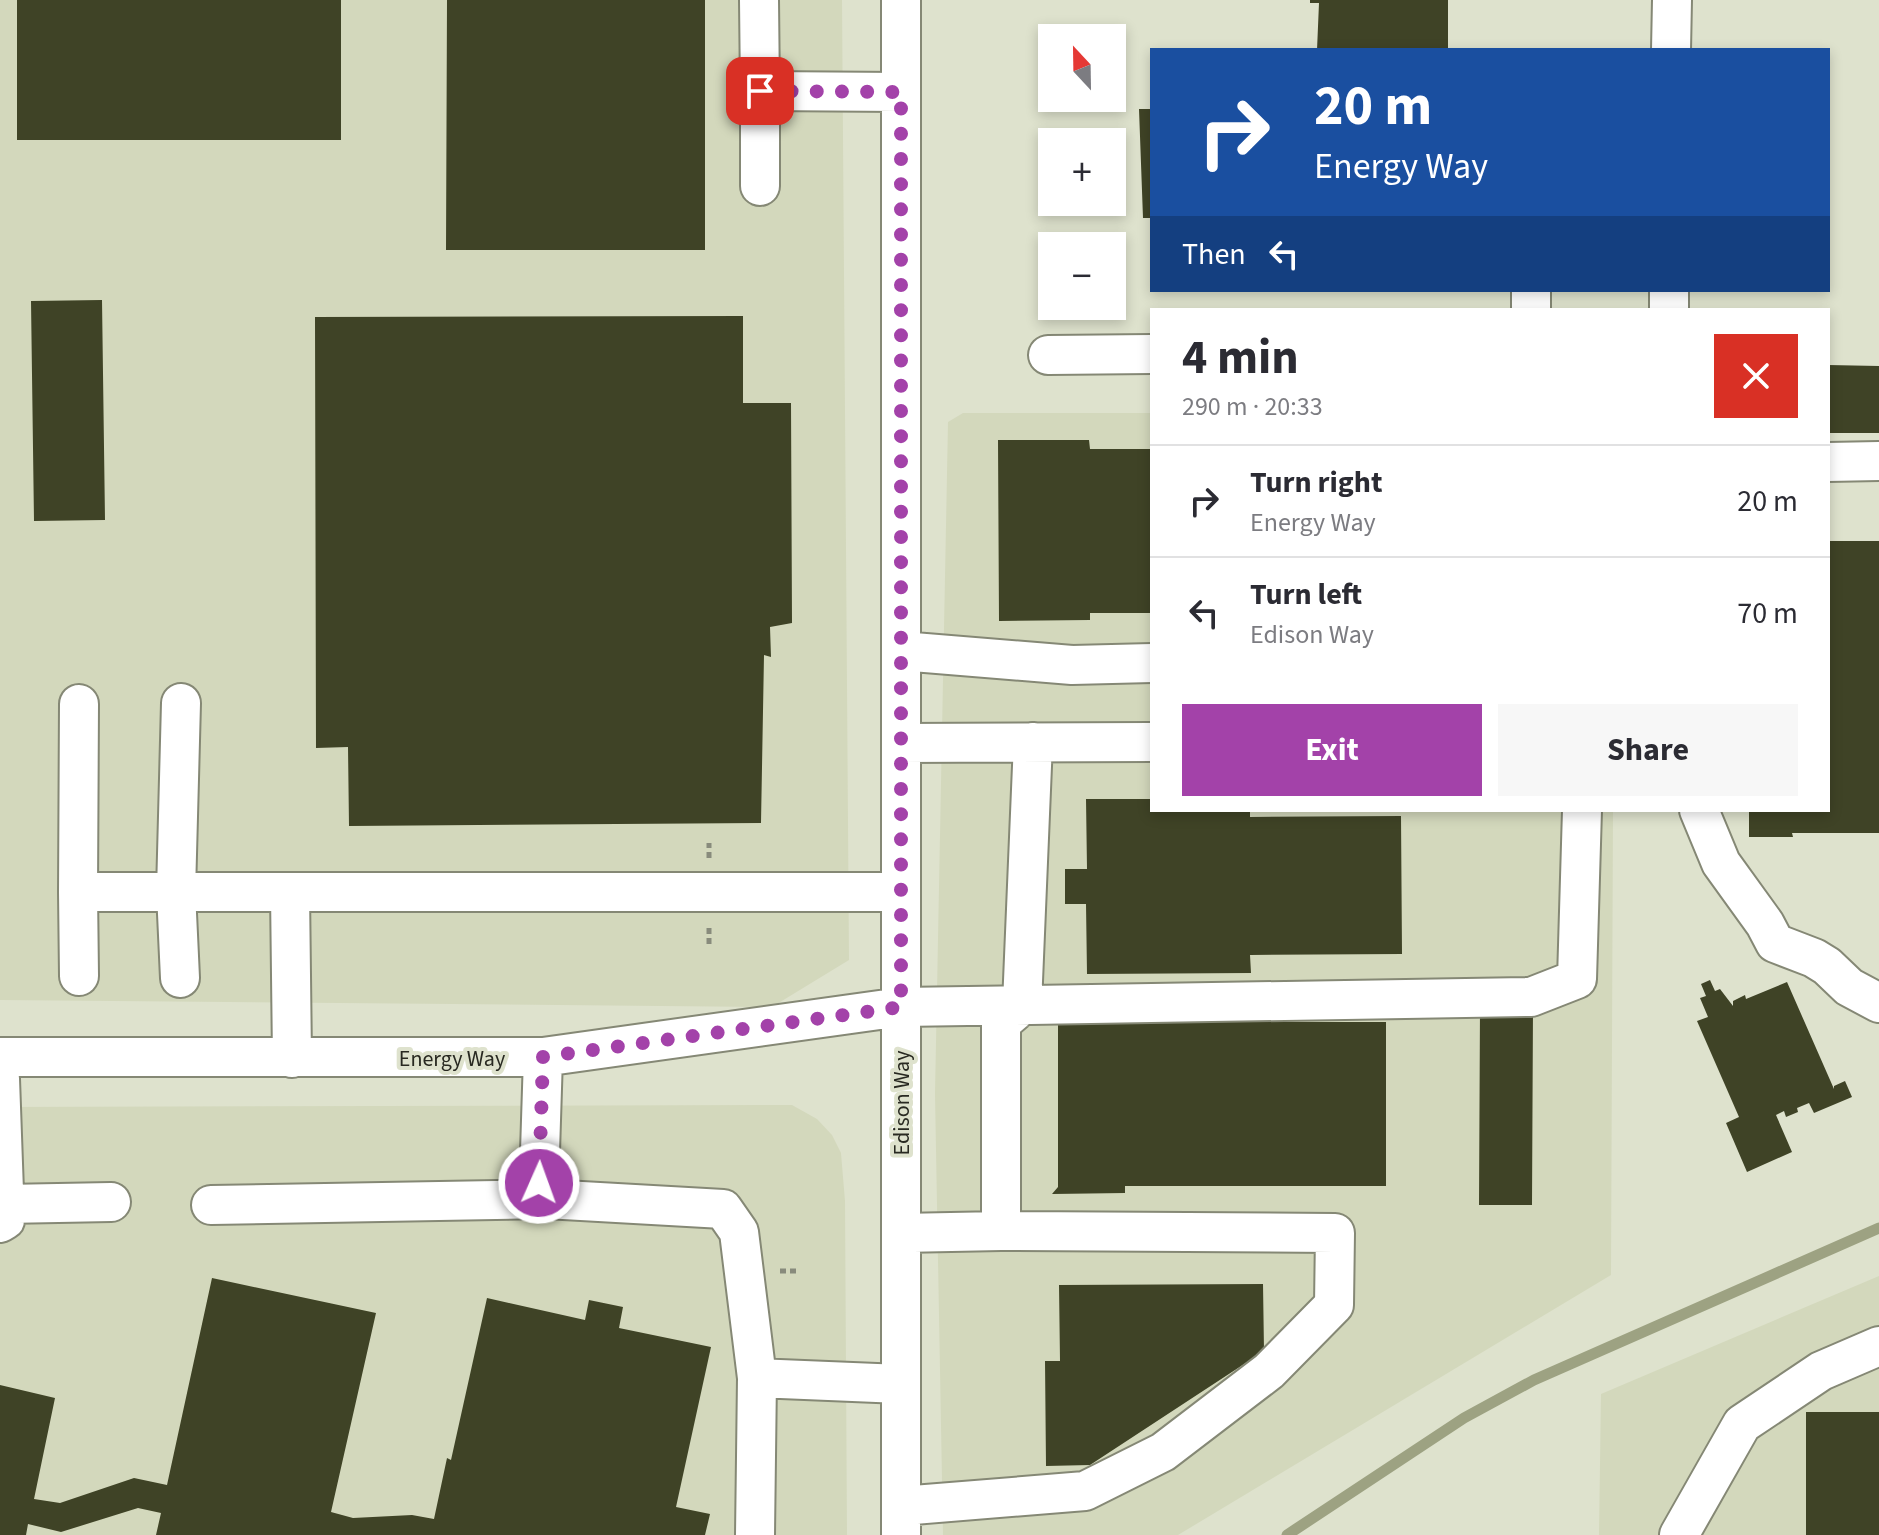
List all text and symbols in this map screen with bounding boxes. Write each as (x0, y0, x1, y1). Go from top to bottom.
north arrow (1038, 24, 1126, 112)
map controls (1038, 24, 1126, 320)
pin (726, 57, 794, 125)
text: 20 m (1314, 67, 1432, 146)
icon: arrive (738, 69, 782, 113)
icon: right (1182, 80, 1286, 184)
button: + (1038, 128, 1126, 216)
text: Energy Way (1314, 141, 1488, 192)
button: − (1038, 232, 1126, 320)
icon: left (1262, 232, 1306, 276)
text: Then (1182, 233, 1246, 276)
text: 4 min (1182, 324, 1299, 392)
button: close (1714, 334, 1798, 418)
text: 290 m · 20:33 (1182, 388, 1323, 425)
text: Turn right (1250, 461, 1382, 504)
icon: right (1182, 479, 1226, 523)
text: 20 m (1737, 480, 1798, 523)
text: Energy Way (1250, 504, 1376, 541)
text: Turn left (1250, 573, 1362, 616)
icon: left (1182, 591, 1226, 635)
text: 70 m (1737, 592, 1798, 635)
text: Edison Way (1250, 616, 1374, 653)
button: Exit (1182, 704, 1482, 796)
button: Share (1498, 704, 1798, 796)
street label: Energy Way (399, 1043, 506, 1075)
street label: Edison Way (886, 1050, 918, 1155)
position arrow (497, 1141, 581, 1225)

